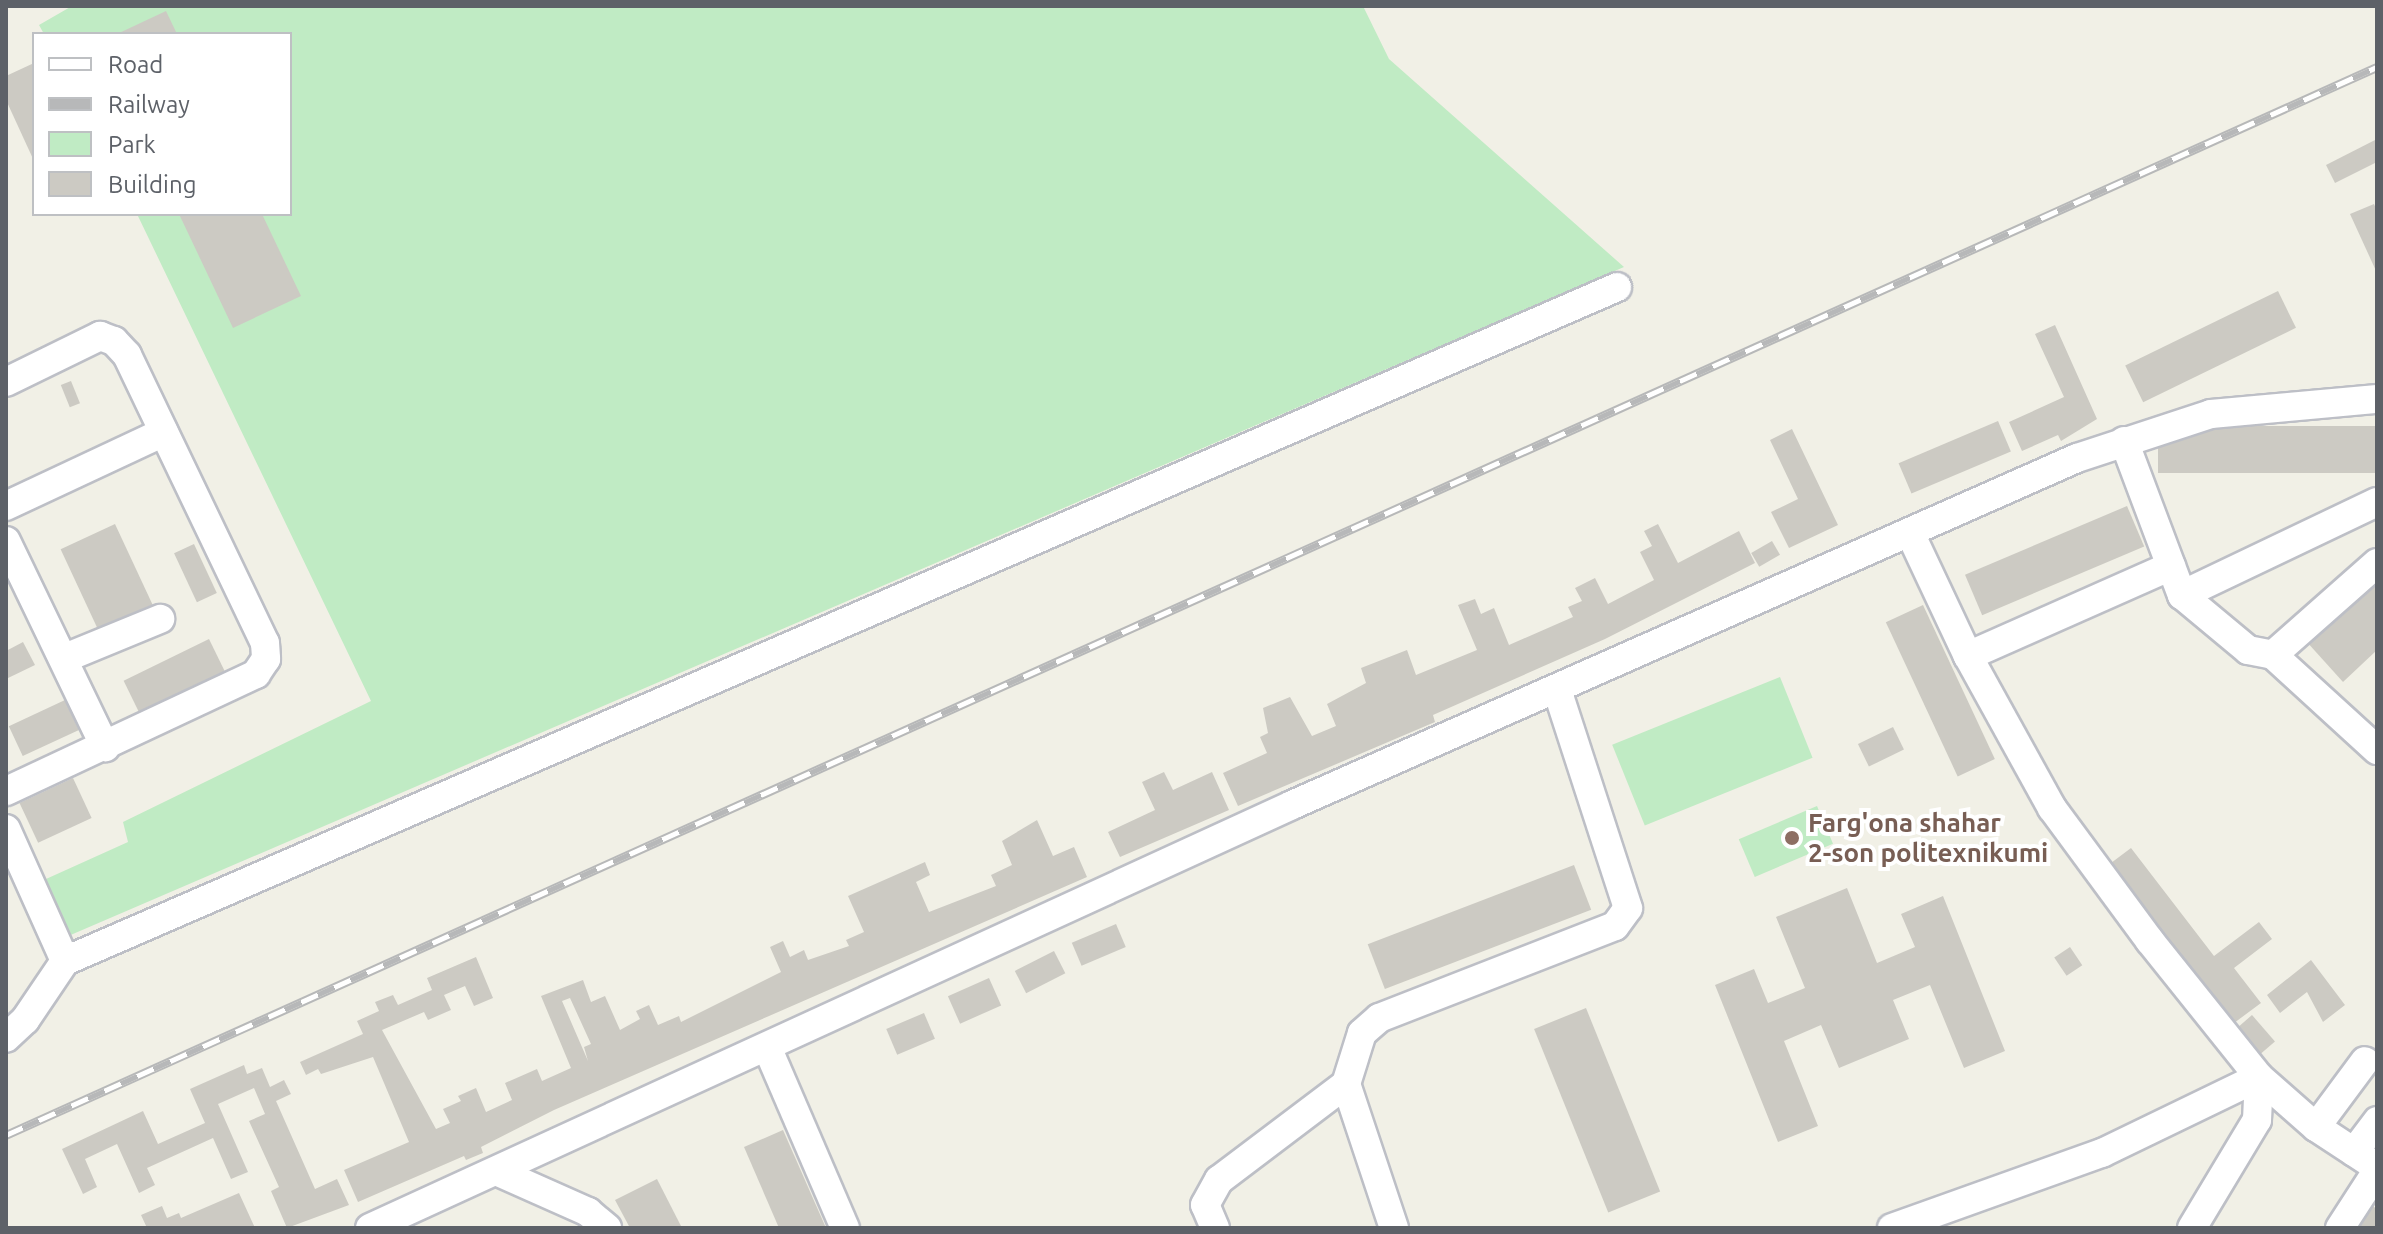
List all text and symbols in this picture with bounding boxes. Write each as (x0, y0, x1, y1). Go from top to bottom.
legend (32, 32, 292, 216)
text: Road (108, 51, 163, 78)
text: Railway (108, 91, 190, 118)
text: Park (108, 131, 156, 158)
text: Building (108, 171, 196, 198)
place label: Farg'ona shahar 2-son politexnikumi (1808, 807, 2048, 868)
marker: Farg'ona shahar 2-son politexnikumi (1783, 829, 1801, 847)

